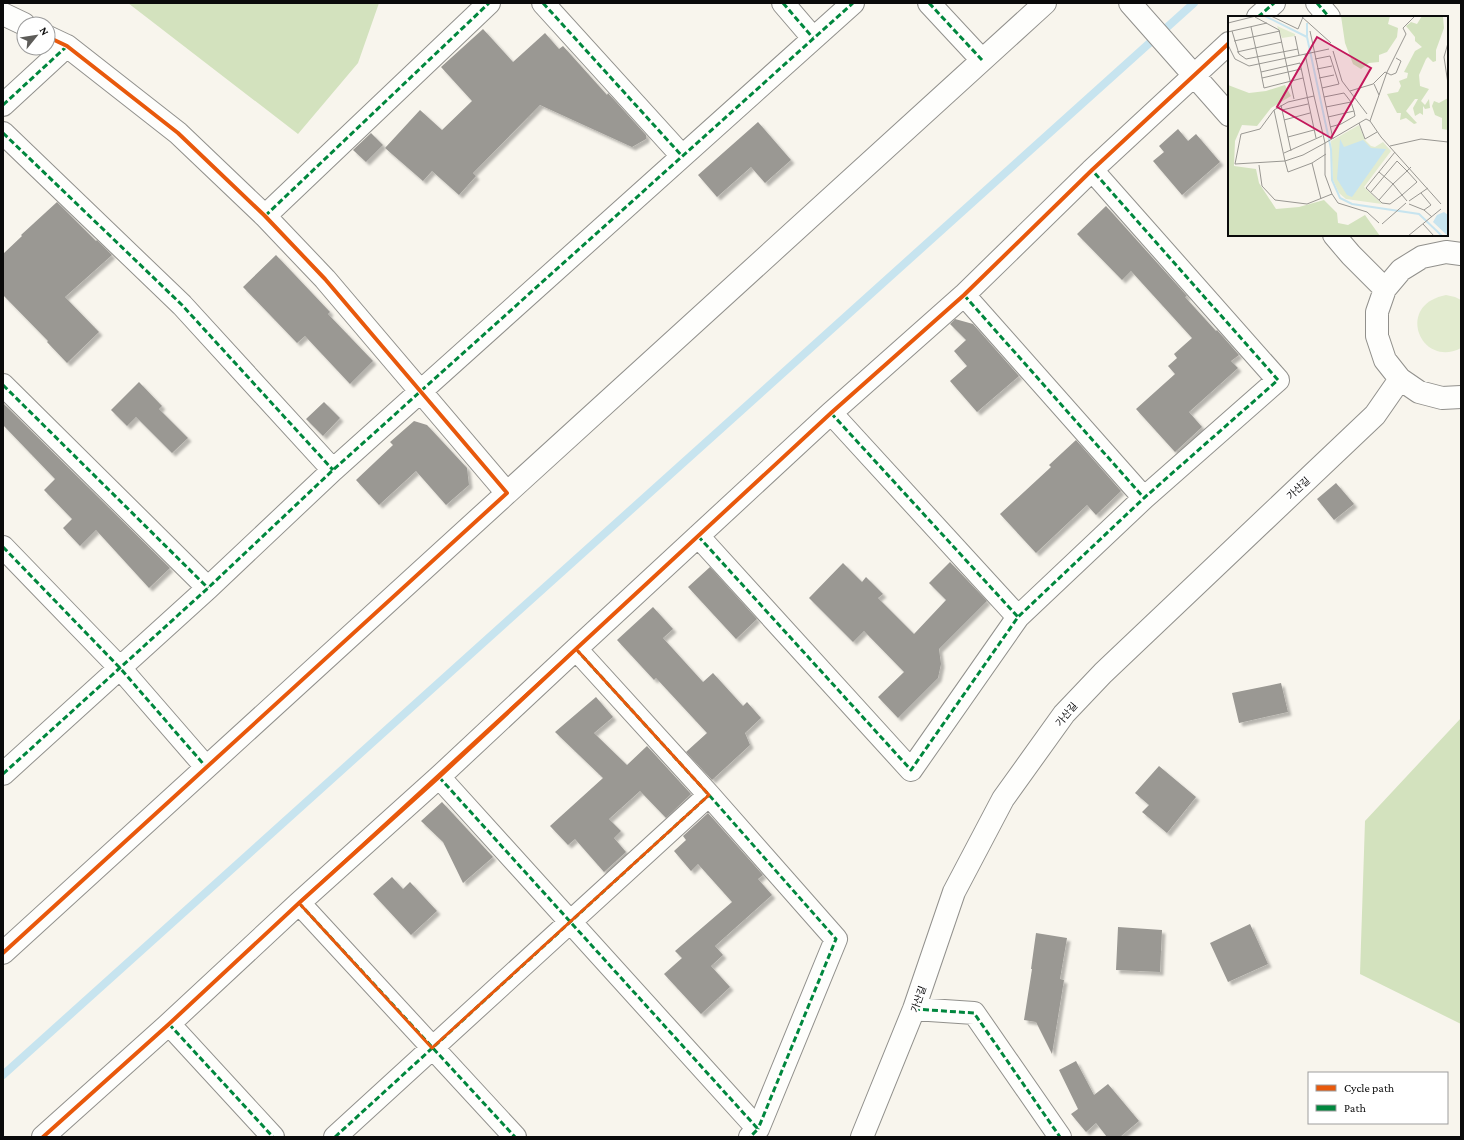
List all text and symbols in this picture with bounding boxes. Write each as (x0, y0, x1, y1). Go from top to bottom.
north arrow (16, 16, 56, 56)
inset map (1228, 16, 1448, 236)
text: N (38, 25, 52, 38)
street label: 가산길 (1284, 475, 1312, 502)
street label: 가산길 (1053, 700, 1079, 728)
street label: 가산길 (909, 984, 928, 1014)
legend (1308, 1072, 1448, 1124)
text: Cycle path (1344, 1081, 1395, 1095)
text: Path (1344, 1101, 1366, 1115)

